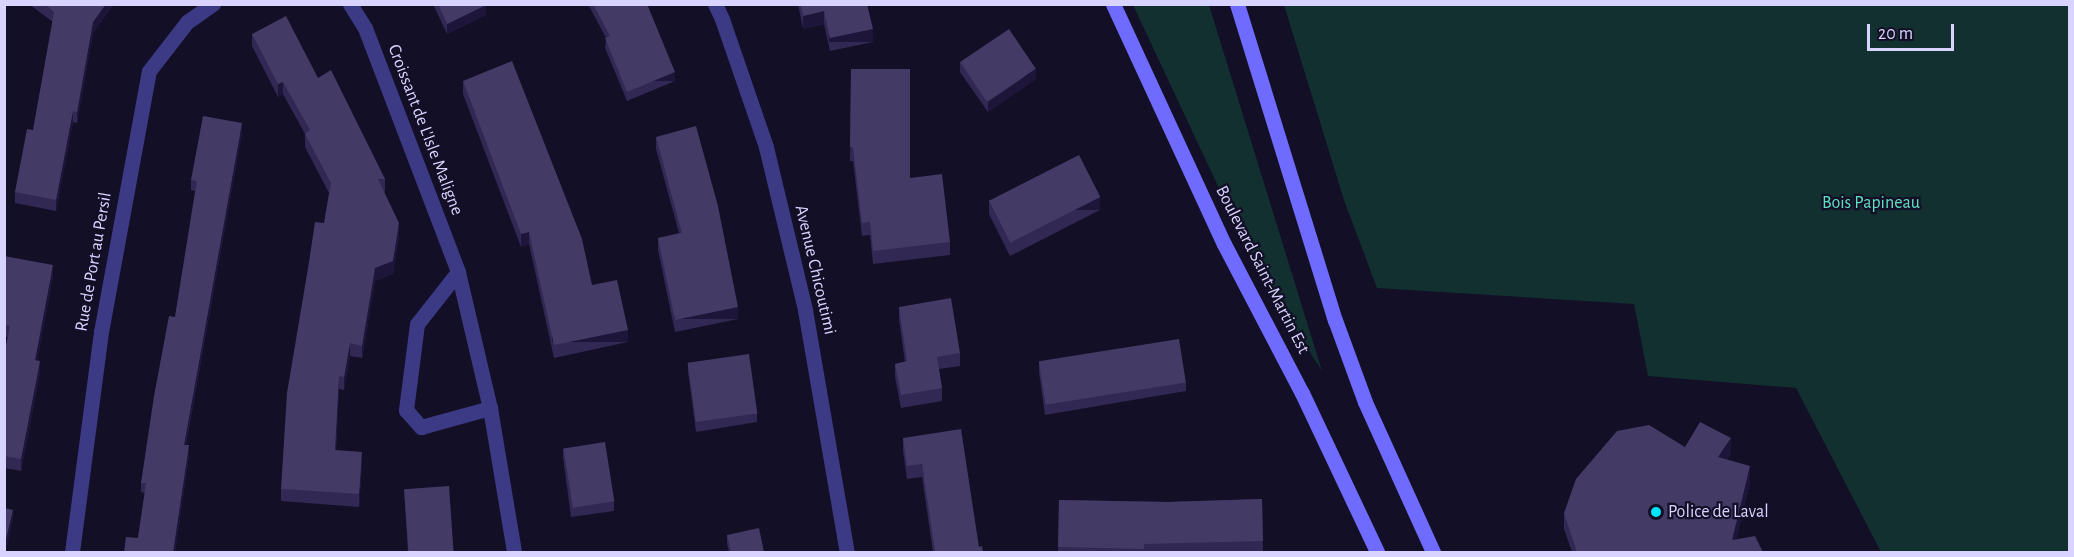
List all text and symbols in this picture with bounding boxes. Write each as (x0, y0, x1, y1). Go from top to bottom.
scale bar (1870, 12, 1957, 50)
text: 20 m (1878, 25, 1913, 43)
street label: Croissant de L'Isle Maligne (382, 42, 468, 218)
street label: Boulevard Saint-Martin Est (1210, 182, 1314, 358)
street label: Rue de Port au Persil (71, 191, 117, 333)
park label: Bois Papineau (1822, 192, 1920, 214)
street label: Avenue Chicoutimi (790, 203, 840, 337)
place label: Police de Laval (1668, 501, 1769, 523)
marker: Police de Laval (1649, 505, 1663, 519)

